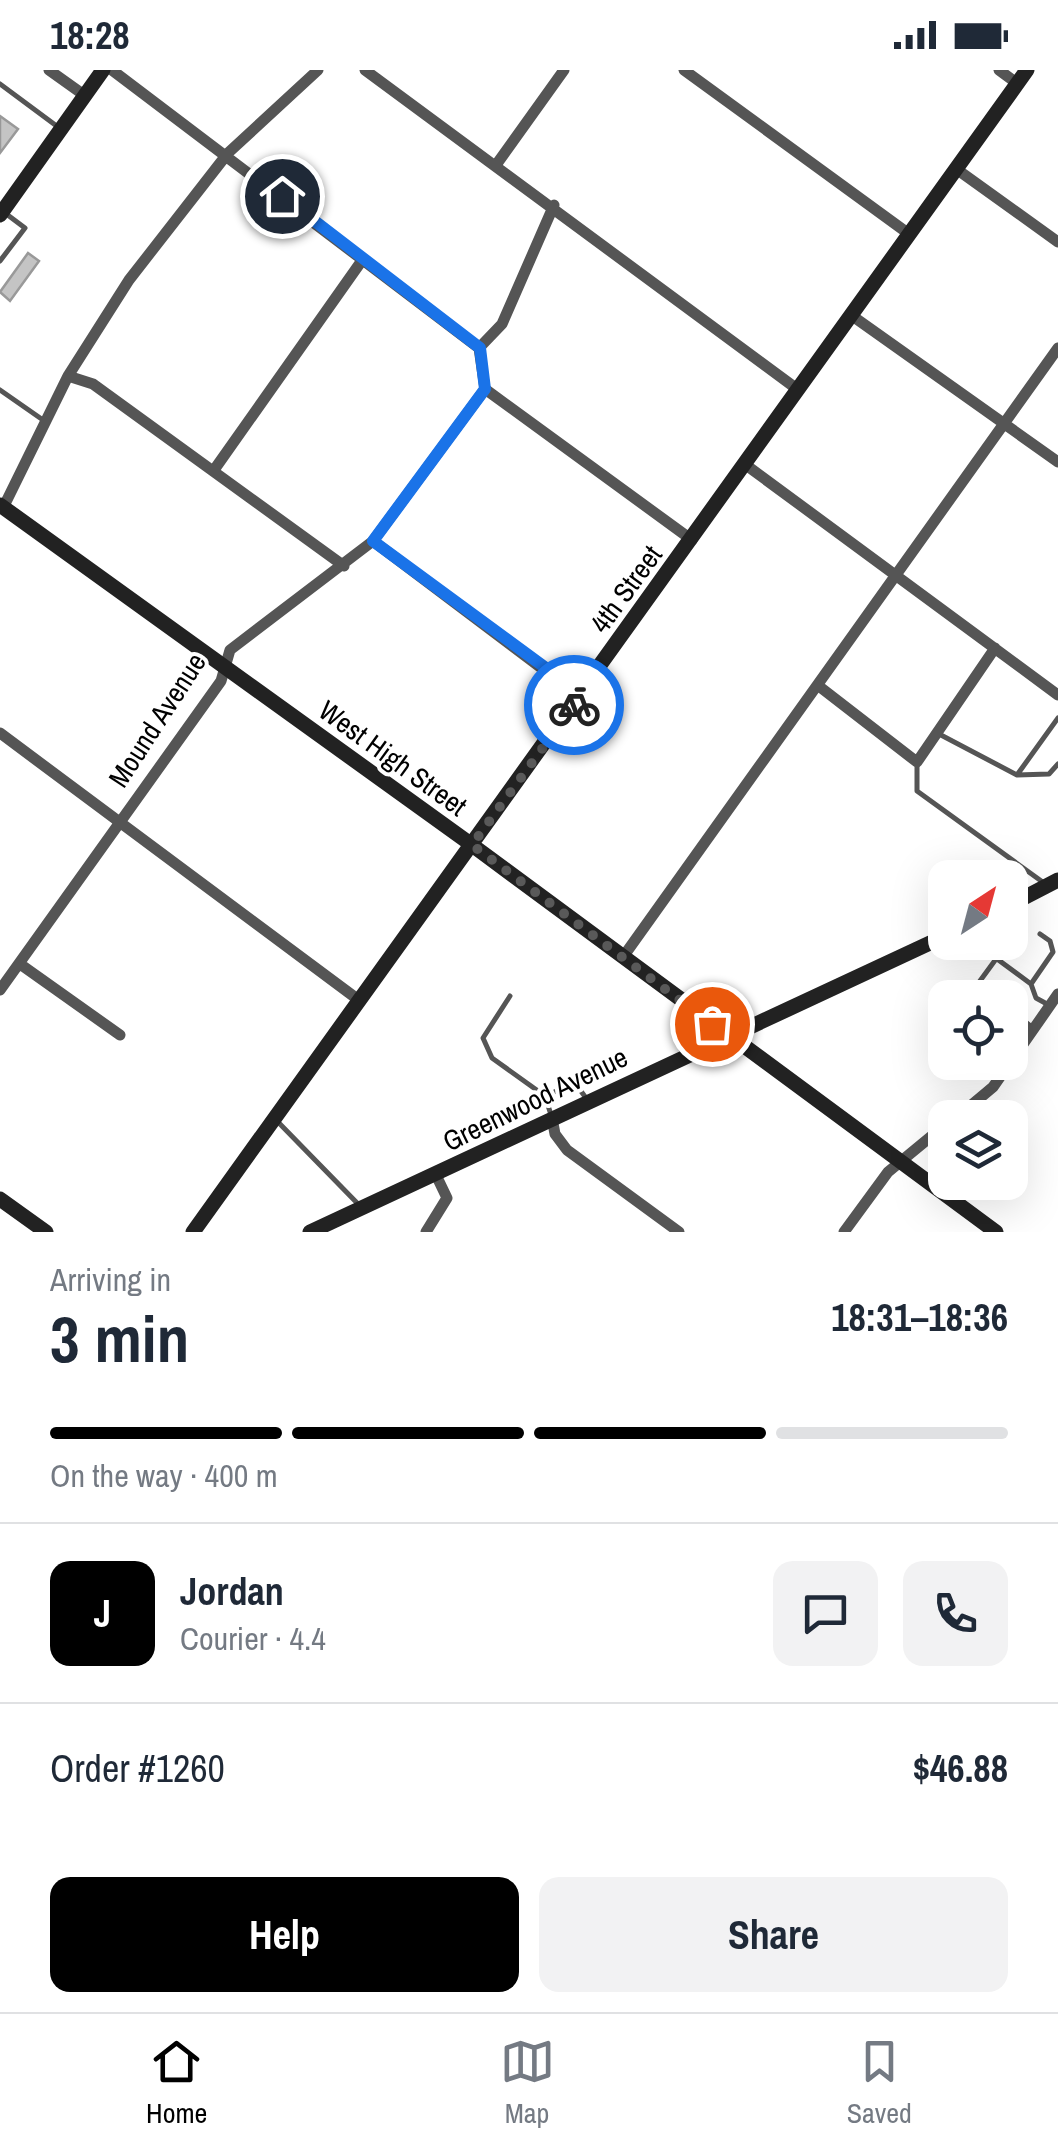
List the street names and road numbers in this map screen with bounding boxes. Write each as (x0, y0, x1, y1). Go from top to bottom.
street label: 4th Street (581, 538, 671, 640)
street label: Mound Avenue (99, 646, 215, 794)
street label: West High Street (311, 691, 475, 825)
street label: Greenwood Avenue (436, 1038, 634, 1160)

